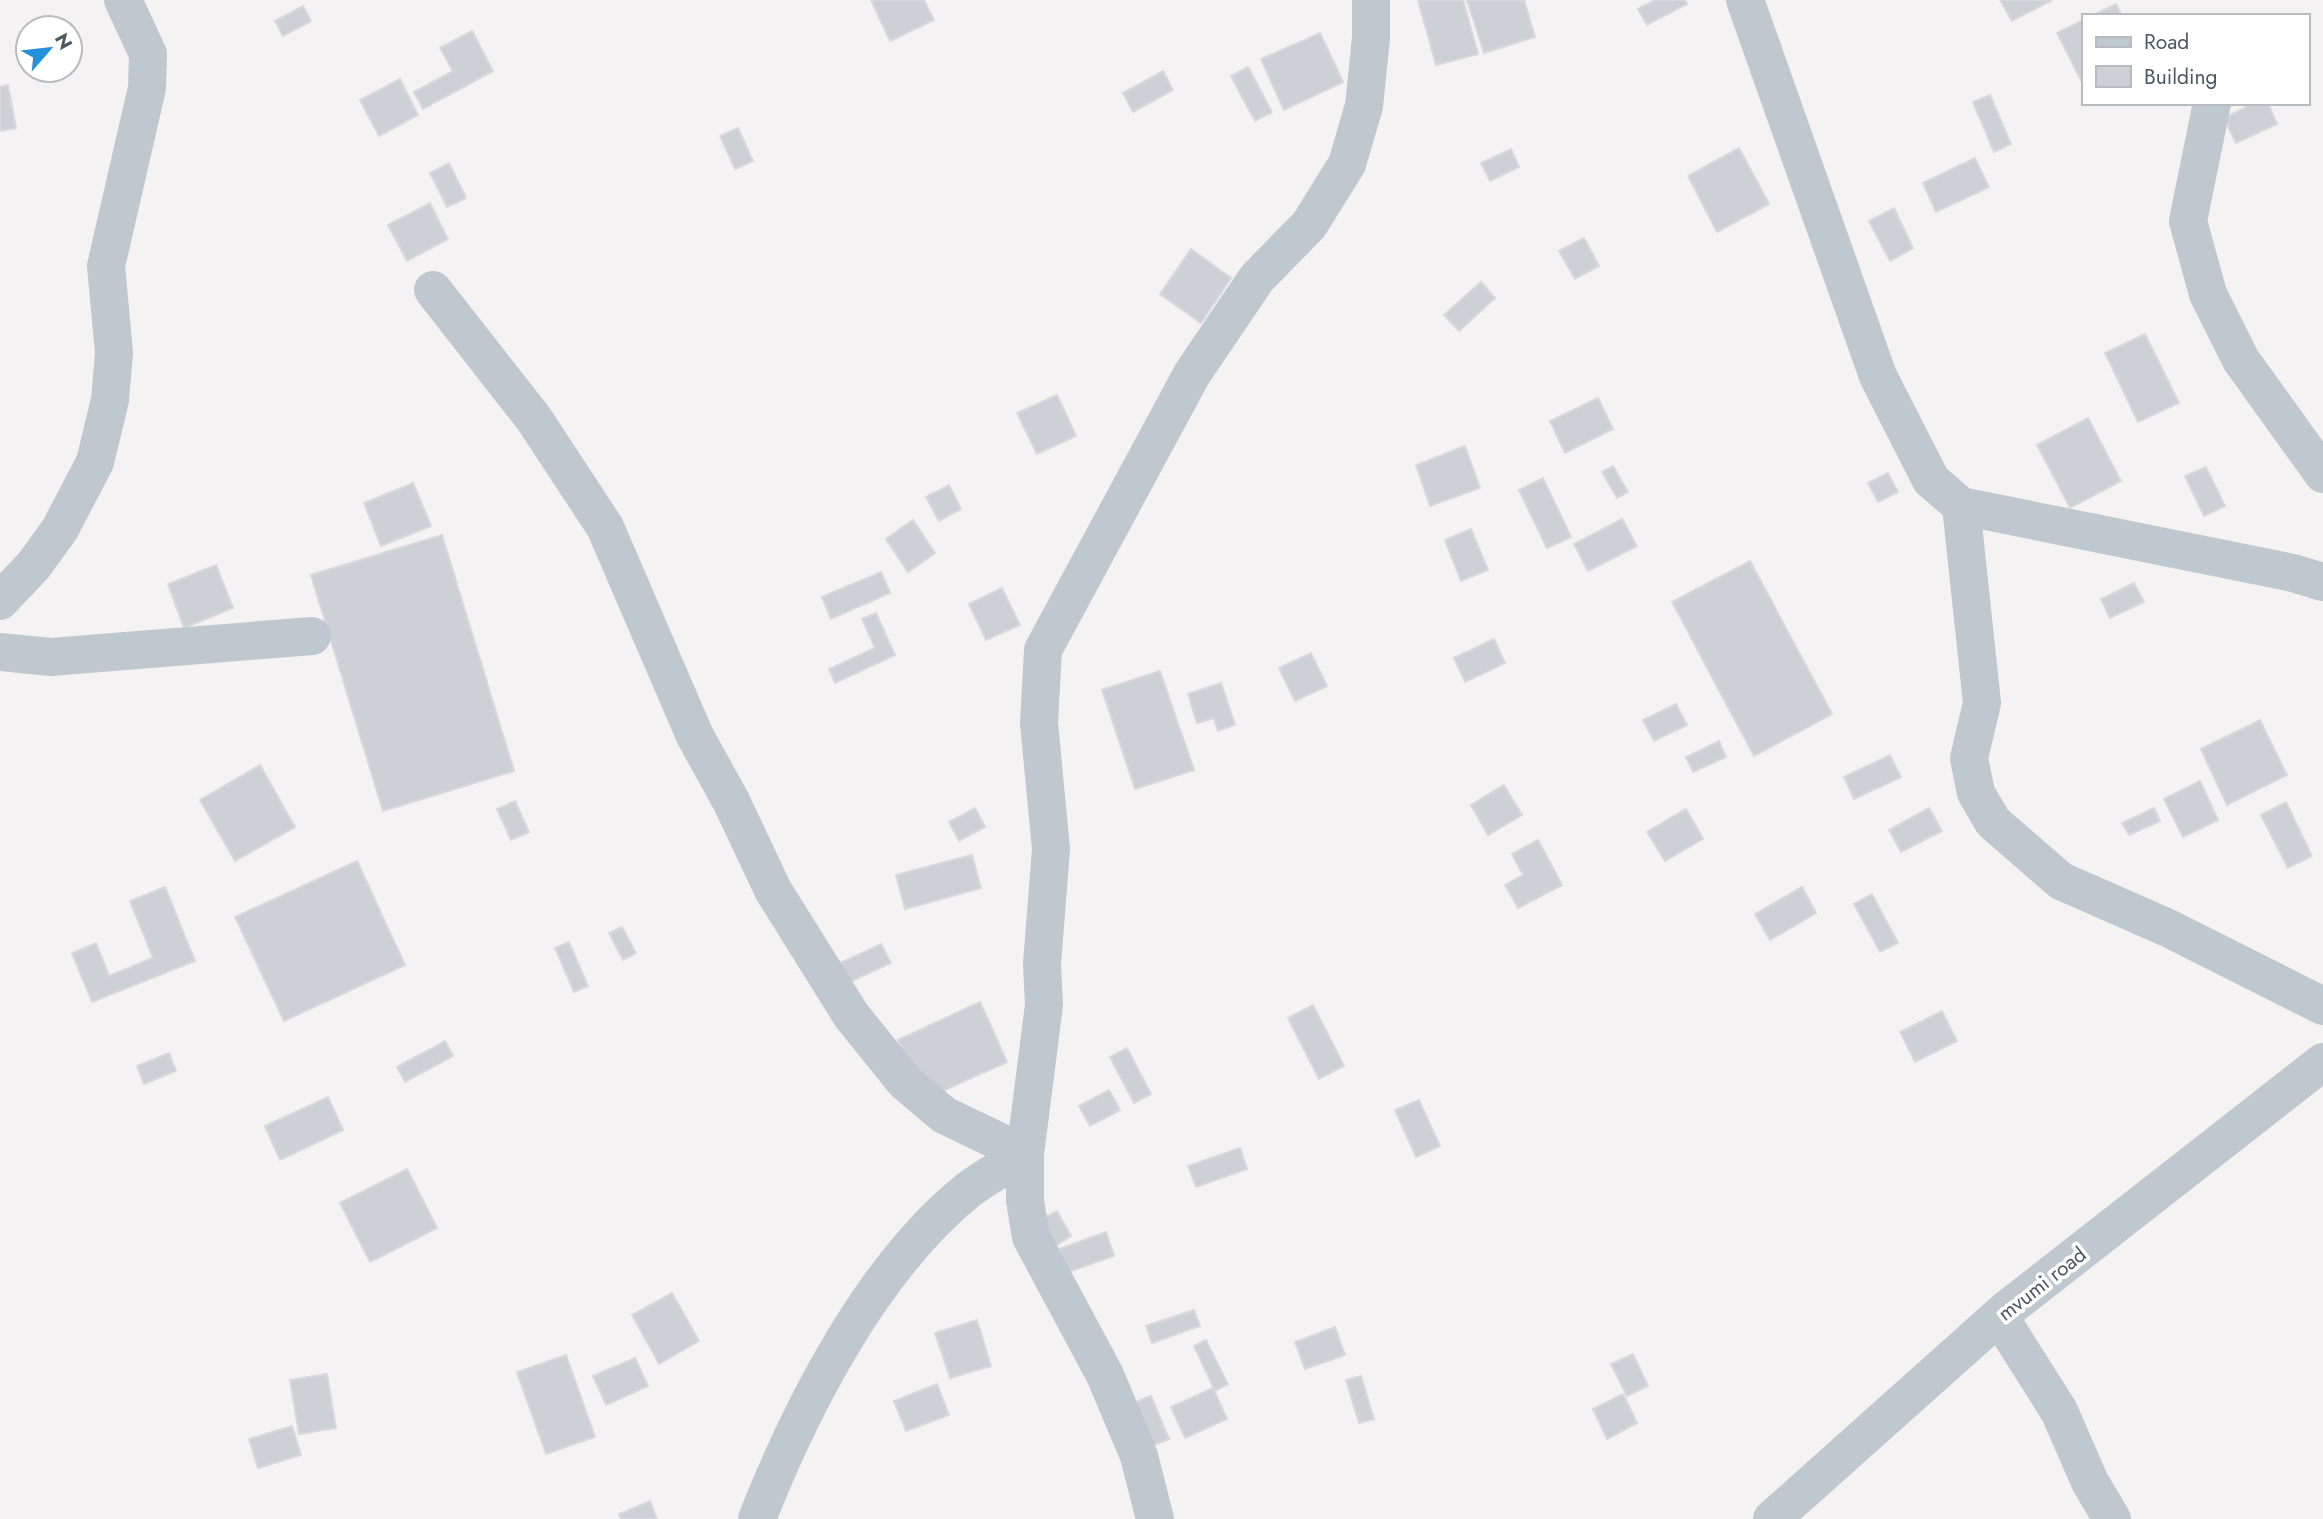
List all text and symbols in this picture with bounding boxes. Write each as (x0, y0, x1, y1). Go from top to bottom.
north arrow (14, 14, 84, 84)
legend (2082, 14, 2309, 105)
text: Road (2144, 27, 2189, 57)
text: N (48, 28, 79, 54)
text: Building (2144, 62, 2217, 92)
street label: mvumi road (1991, 1240, 2093, 1328)

